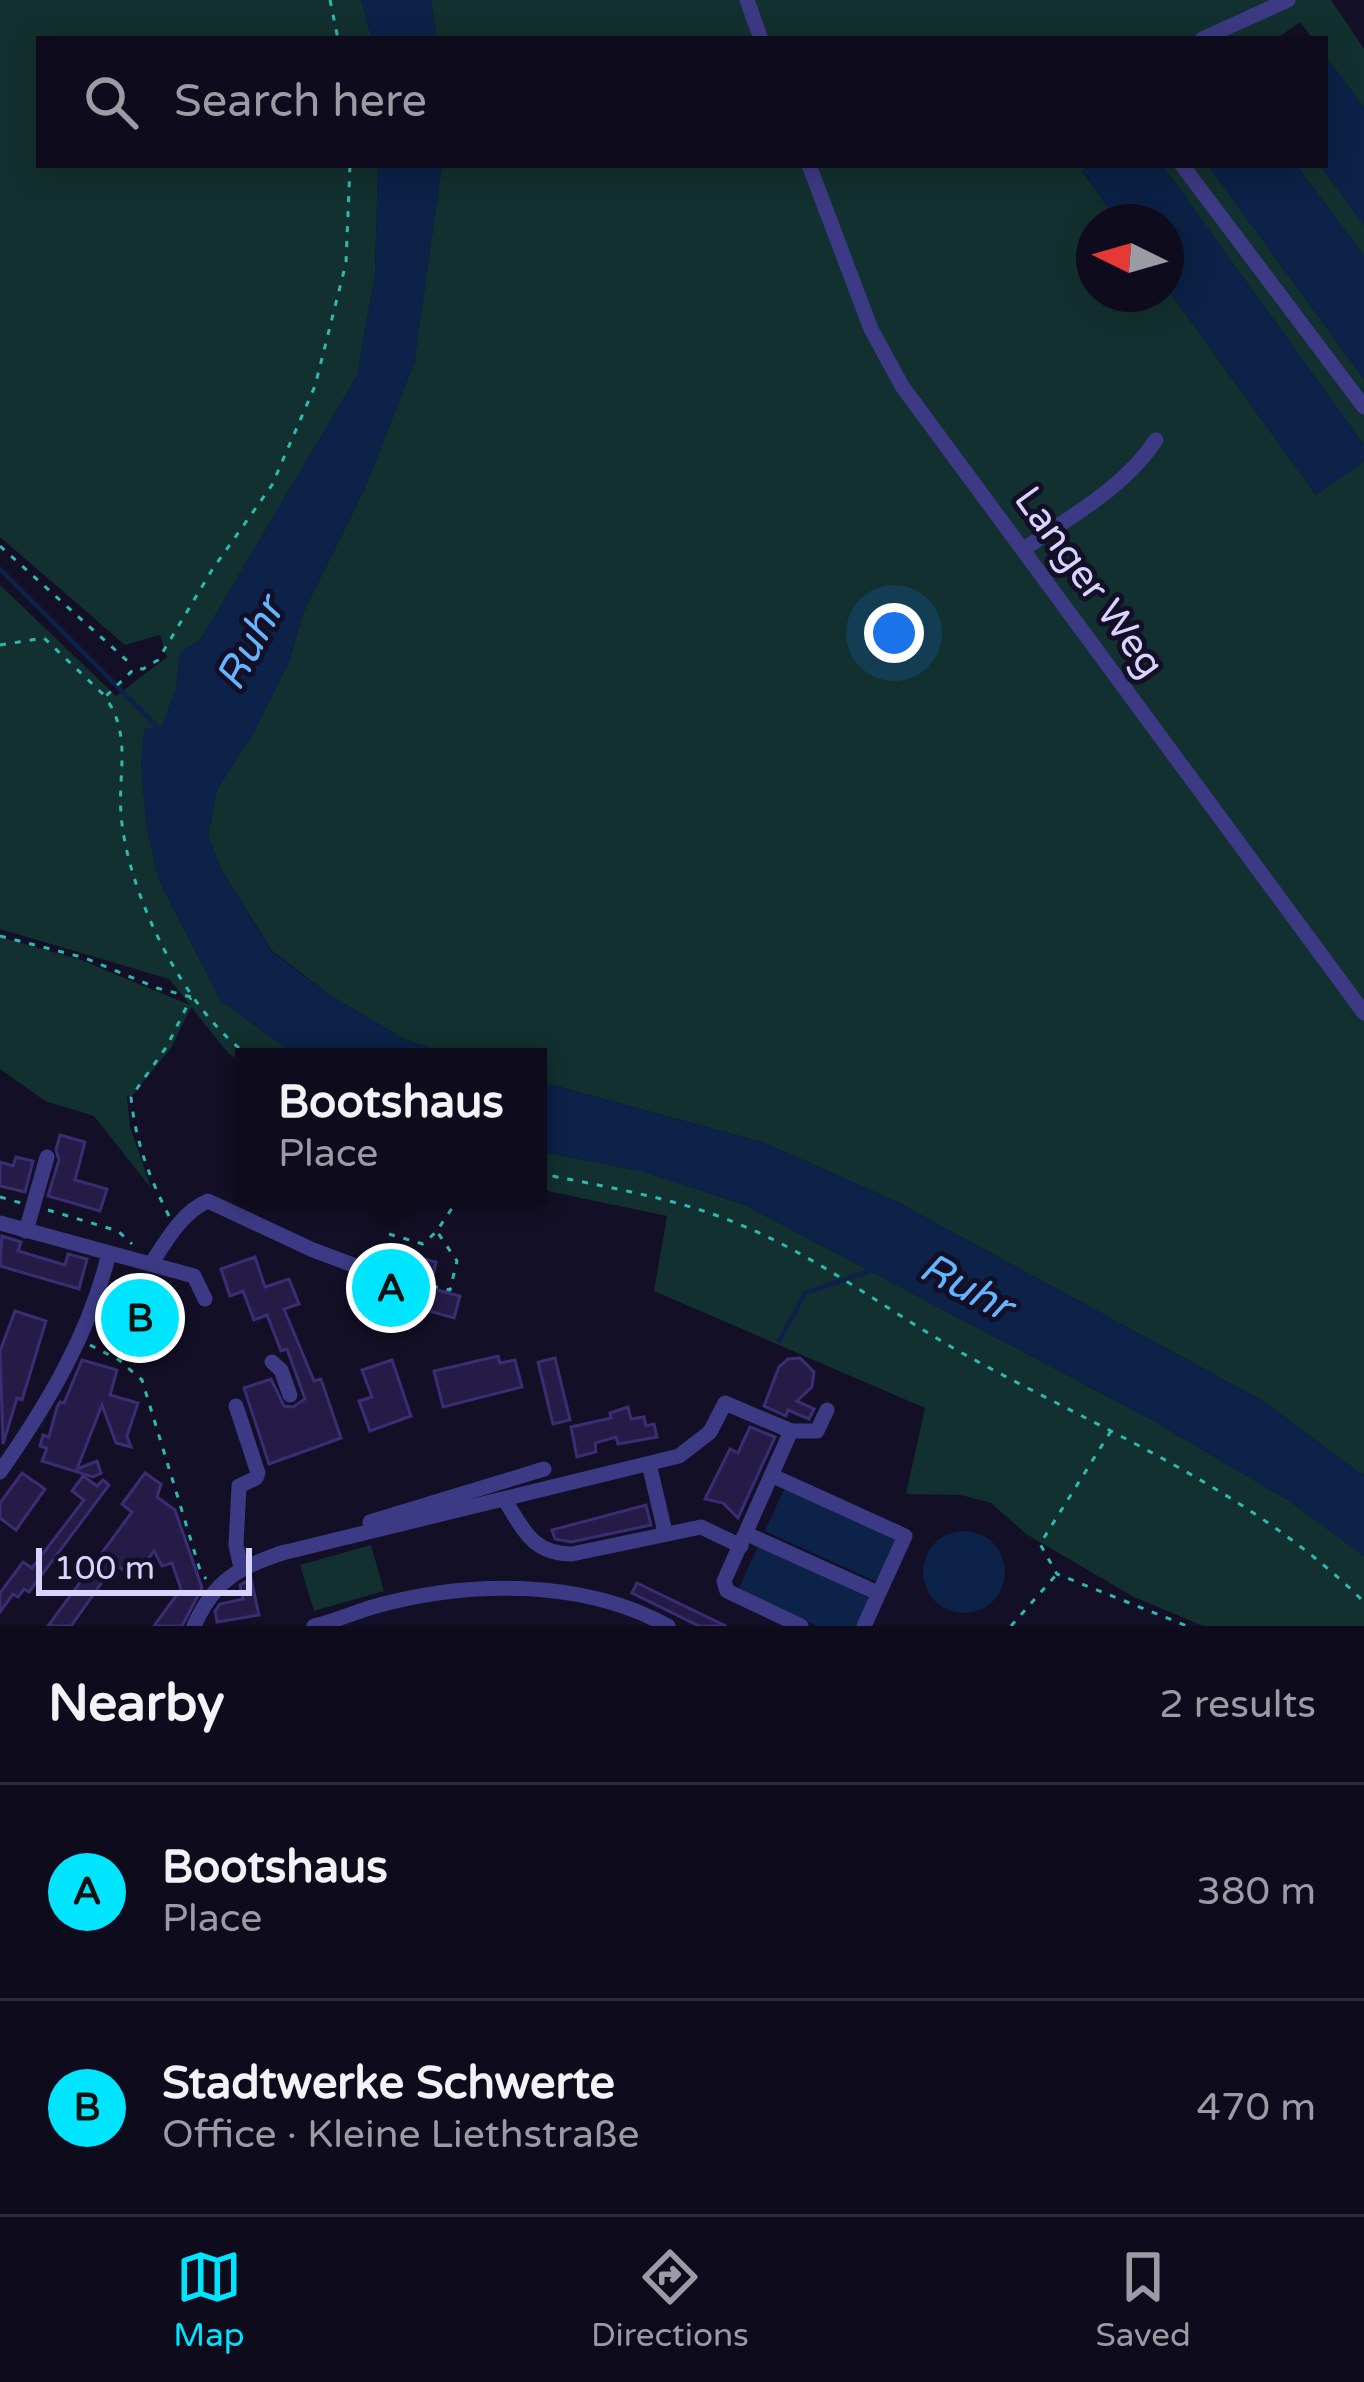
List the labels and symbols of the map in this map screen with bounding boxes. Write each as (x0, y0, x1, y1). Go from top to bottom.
north arrow (1076, 204, 1184, 312)
street label: Langer Weg (1004, 477, 1174, 687)
water label: Ruhr (205, 585, 298, 699)
your location (864, 603, 924, 663)
water label: Ruhr (911, 1242, 1025, 1335)
pin: A (352, 1243, 430, 1333)
pin: B (101, 1273, 179, 1363)
scale bar (36, 1542, 252, 1595)

